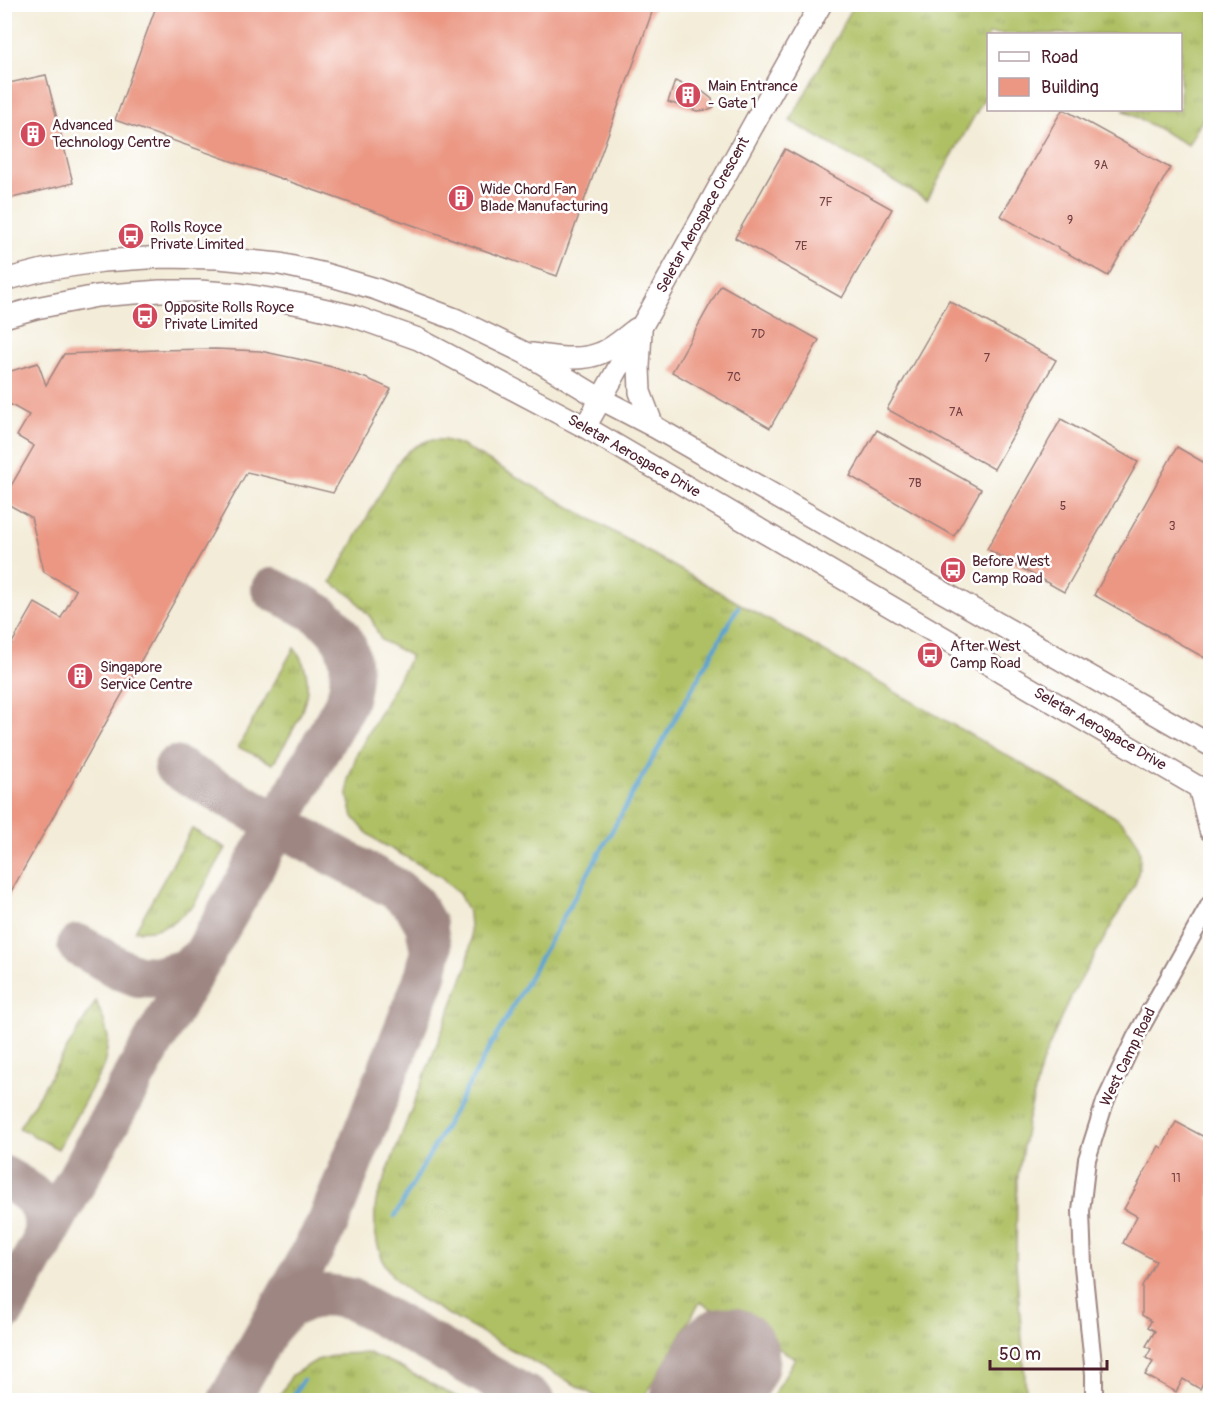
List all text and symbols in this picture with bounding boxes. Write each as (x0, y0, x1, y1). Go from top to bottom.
legend (987, 33, 1182, 111)
text: Road (1041, 46, 1078, 69)
text: Building (1041, 76, 1099, 99)
place label: Main Entrance - Gate 1 (708, 77, 798, 113)
building icon: Main Entrance - Gate 1 (673, 80, 703, 110)
place label: Advanced Technology Centre (52, 116, 171, 152)
building icon: Advanced Technology Centre (18, 119, 48, 149)
street label: Seletar Aerospace Crescent (652, 133, 754, 296)
house number: 9A (1094, 158, 1108, 173)
place label: Wide Chord Fan Blade Manufacturing (480, 180, 608, 216)
building icon: Wide Chord Fan Blade Manufacturing (446, 183, 476, 213)
house number: 7F (819, 195, 833, 210)
house number: 9 (1067, 213, 1073, 228)
place label: Rolls Royce Private Limited (150, 218, 244, 254)
bus stop icon: Rolls Royce Private Limited (116, 221, 146, 251)
house number: 7E (795, 239, 807, 254)
place label: Opposite Rolls Royce Private Limited (164, 298, 294, 334)
bus stop icon: Opposite Rolls Royce Private Limited (130, 301, 160, 331)
house number: 7D (751, 327, 765, 342)
house number: 7 (984, 351, 991, 366)
house number: 7C (727, 370, 741, 385)
house number: 7A (949, 405, 963, 420)
street label: Seletar Aerospace Drive (564, 410, 704, 502)
house number: 7B (908, 476, 922, 491)
house number: 5 (1060, 499, 1066, 514)
house number: 3 (1169, 519, 1176, 534)
place label: Before West Camp Road (972, 552, 1051, 588)
bus stop icon: Before West Camp Road (938, 555, 968, 585)
place label: After West Camp Road (950, 637, 1022, 673)
bus stop icon: After West Camp Road (915, 640, 945, 670)
place label: Singapore Service Centre (100, 658, 193, 694)
building icon: Singapore Service Centre (65, 661, 95, 691)
street label: Seletar Aerospace Drive (1030, 683, 1170, 775)
street label: West Camp Road (1096, 1005, 1160, 1109)
house number: 11 (1171, 1171, 1181, 1186)
scale bar (990, 1333, 1107, 1371)
text: 50 m (999, 1343, 1041, 1366)

